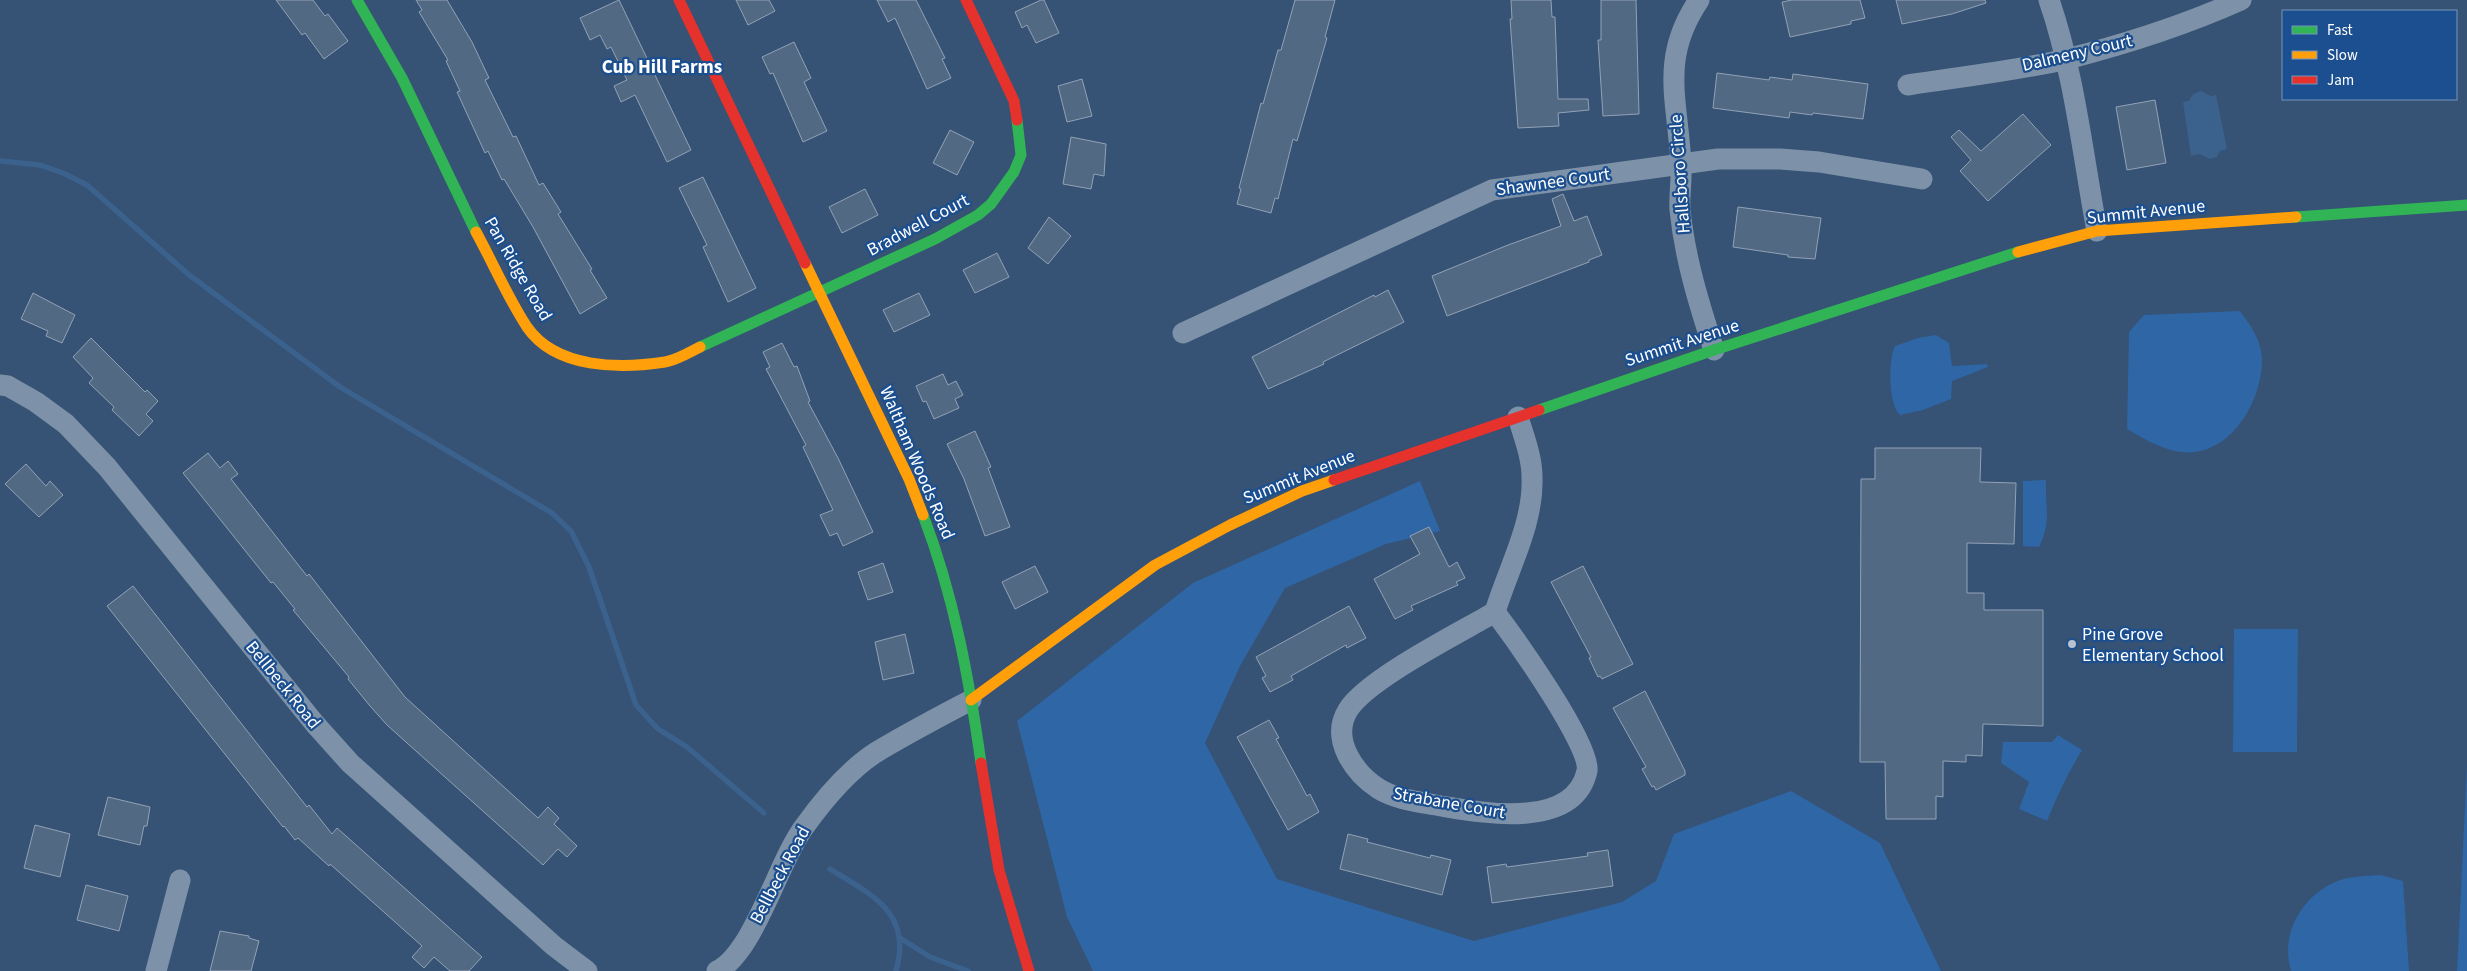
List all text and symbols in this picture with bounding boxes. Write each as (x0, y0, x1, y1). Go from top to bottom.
legend (2282, 10, 2457, 100)
text: Fast (2327, 20, 2353, 41)
street label: Dalmeny Court (2019, 28, 2135, 78)
text: Slow (2327, 45, 2358, 66)
district label: Cub Hill Farms (602, 54, 722, 81)
text: Jam (2327, 70, 2354, 91)
street label: Hallsboro Circle (1663, 114, 1697, 234)
street label: Shawnee Court (1494, 162, 1612, 202)
street label: Bradwell Court (863, 188, 973, 262)
street label: Summit Avenue (2086, 193, 2206, 231)
street label: Pan Ridge Road (478, 212, 558, 326)
street label: Summit Avenue (1622, 313, 1742, 373)
street label: Waltham Woods Road (873, 382, 961, 544)
street label: Summit Avenue (1239, 443, 1359, 511)
place label: Pine Grove Elementary School (2082, 622, 2224, 668)
street label: Bellbeck Road (240, 636, 326, 734)
marker: Pine Grove Elementary School (2066, 638, 2078, 650)
street label: Strabane Court (1391, 781, 1507, 825)
street label: Bellbeck Road (744, 822, 816, 928)

